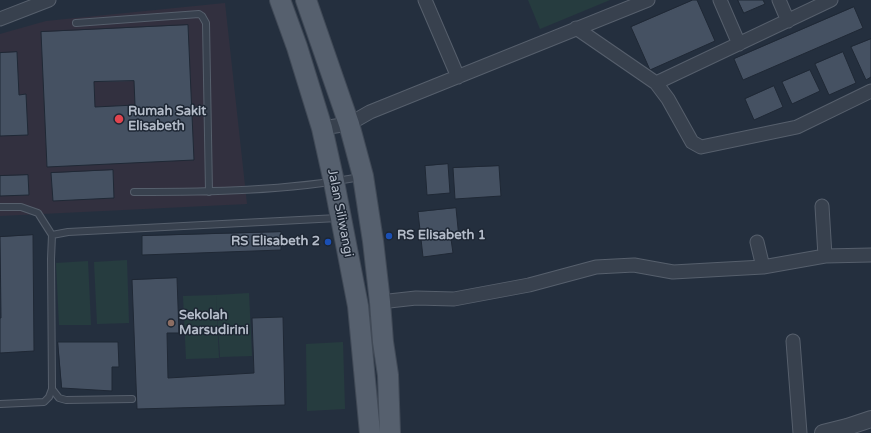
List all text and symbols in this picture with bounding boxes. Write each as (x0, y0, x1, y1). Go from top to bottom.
place label: Rumah Sakit Elisabeth (128, 104, 206, 135)
marker: Rumah Sakit Elisabeth (113, 113, 125, 125)
street label: Jalan Siliwangi (324, 167, 356, 259)
place label: RS Elisabeth 1 (397, 228, 486, 244)
marker: RS Elisabeth 1 (384, 231, 394, 241)
place label: RS Elisabeth 2 (231, 234, 320, 250)
marker: RS Elisabeth 2 (323, 237, 333, 247)
place label: Sekolah Marsudirini (179, 308, 249, 339)
marker: Sekolah Marsudirini (166, 318, 176, 328)

